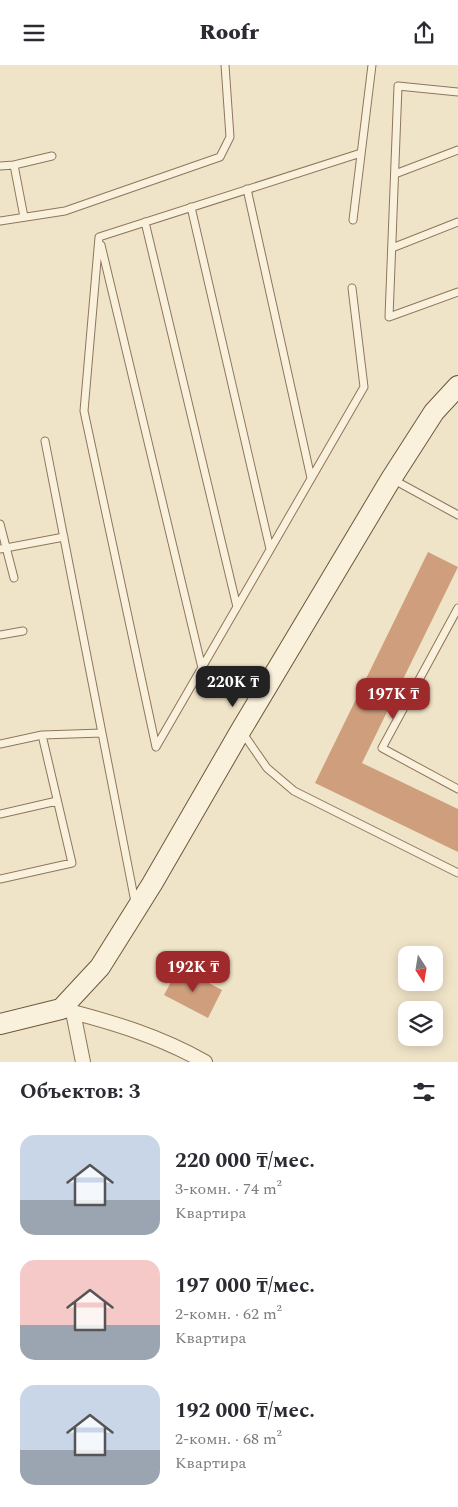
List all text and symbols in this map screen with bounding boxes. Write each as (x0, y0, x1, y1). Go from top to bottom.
text: Roofr (199, 16, 259, 49)
icon: menu (20, 19, 48, 47)
icon: share (410, 19, 438, 47)
pin: 220K ₸ (192, 665, 274, 708)
text: 220K ₸ (207, 670, 259, 694)
pin: 197K ₸ (352, 677, 434, 720)
text: 197K ₸ (367, 682, 419, 706)
north arrow (398, 946, 442, 991)
map controls (398, 946, 443, 1046)
pin: 192K ₸ (152, 951, 234, 993)
text: 192K ₸ (167, 955, 219, 979)
button: layers (398, 1001, 443, 1046)
text: Объектов: 3 (20, 1076, 141, 1108)
icon: filters (410, 1078, 438, 1106)
text: 220 000 ₸/мес. (175, 1145, 315, 1177)
icon: home (60, 1155, 120, 1215)
text: 3-комн. · 74 m² (175, 1177, 282, 1201)
text: Квартира (175, 1201, 246, 1225)
text: 197 000 ₸/мес. (175, 1270, 315, 1302)
icon: home (60, 1280, 120, 1340)
text: 2-комн. · 62 m² (175, 1302, 282, 1326)
text: Квартира (175, 1326, 246, 1350)
text: 192 000 ₸/мес. (175, 1395, 315, 1427)
icon: home (60, 1405, 120, 1465)
text: 2-комн. · 68 m² (175, 1427, 282, 1451)
text: Квартира (175, 1451, 246, 1475)

